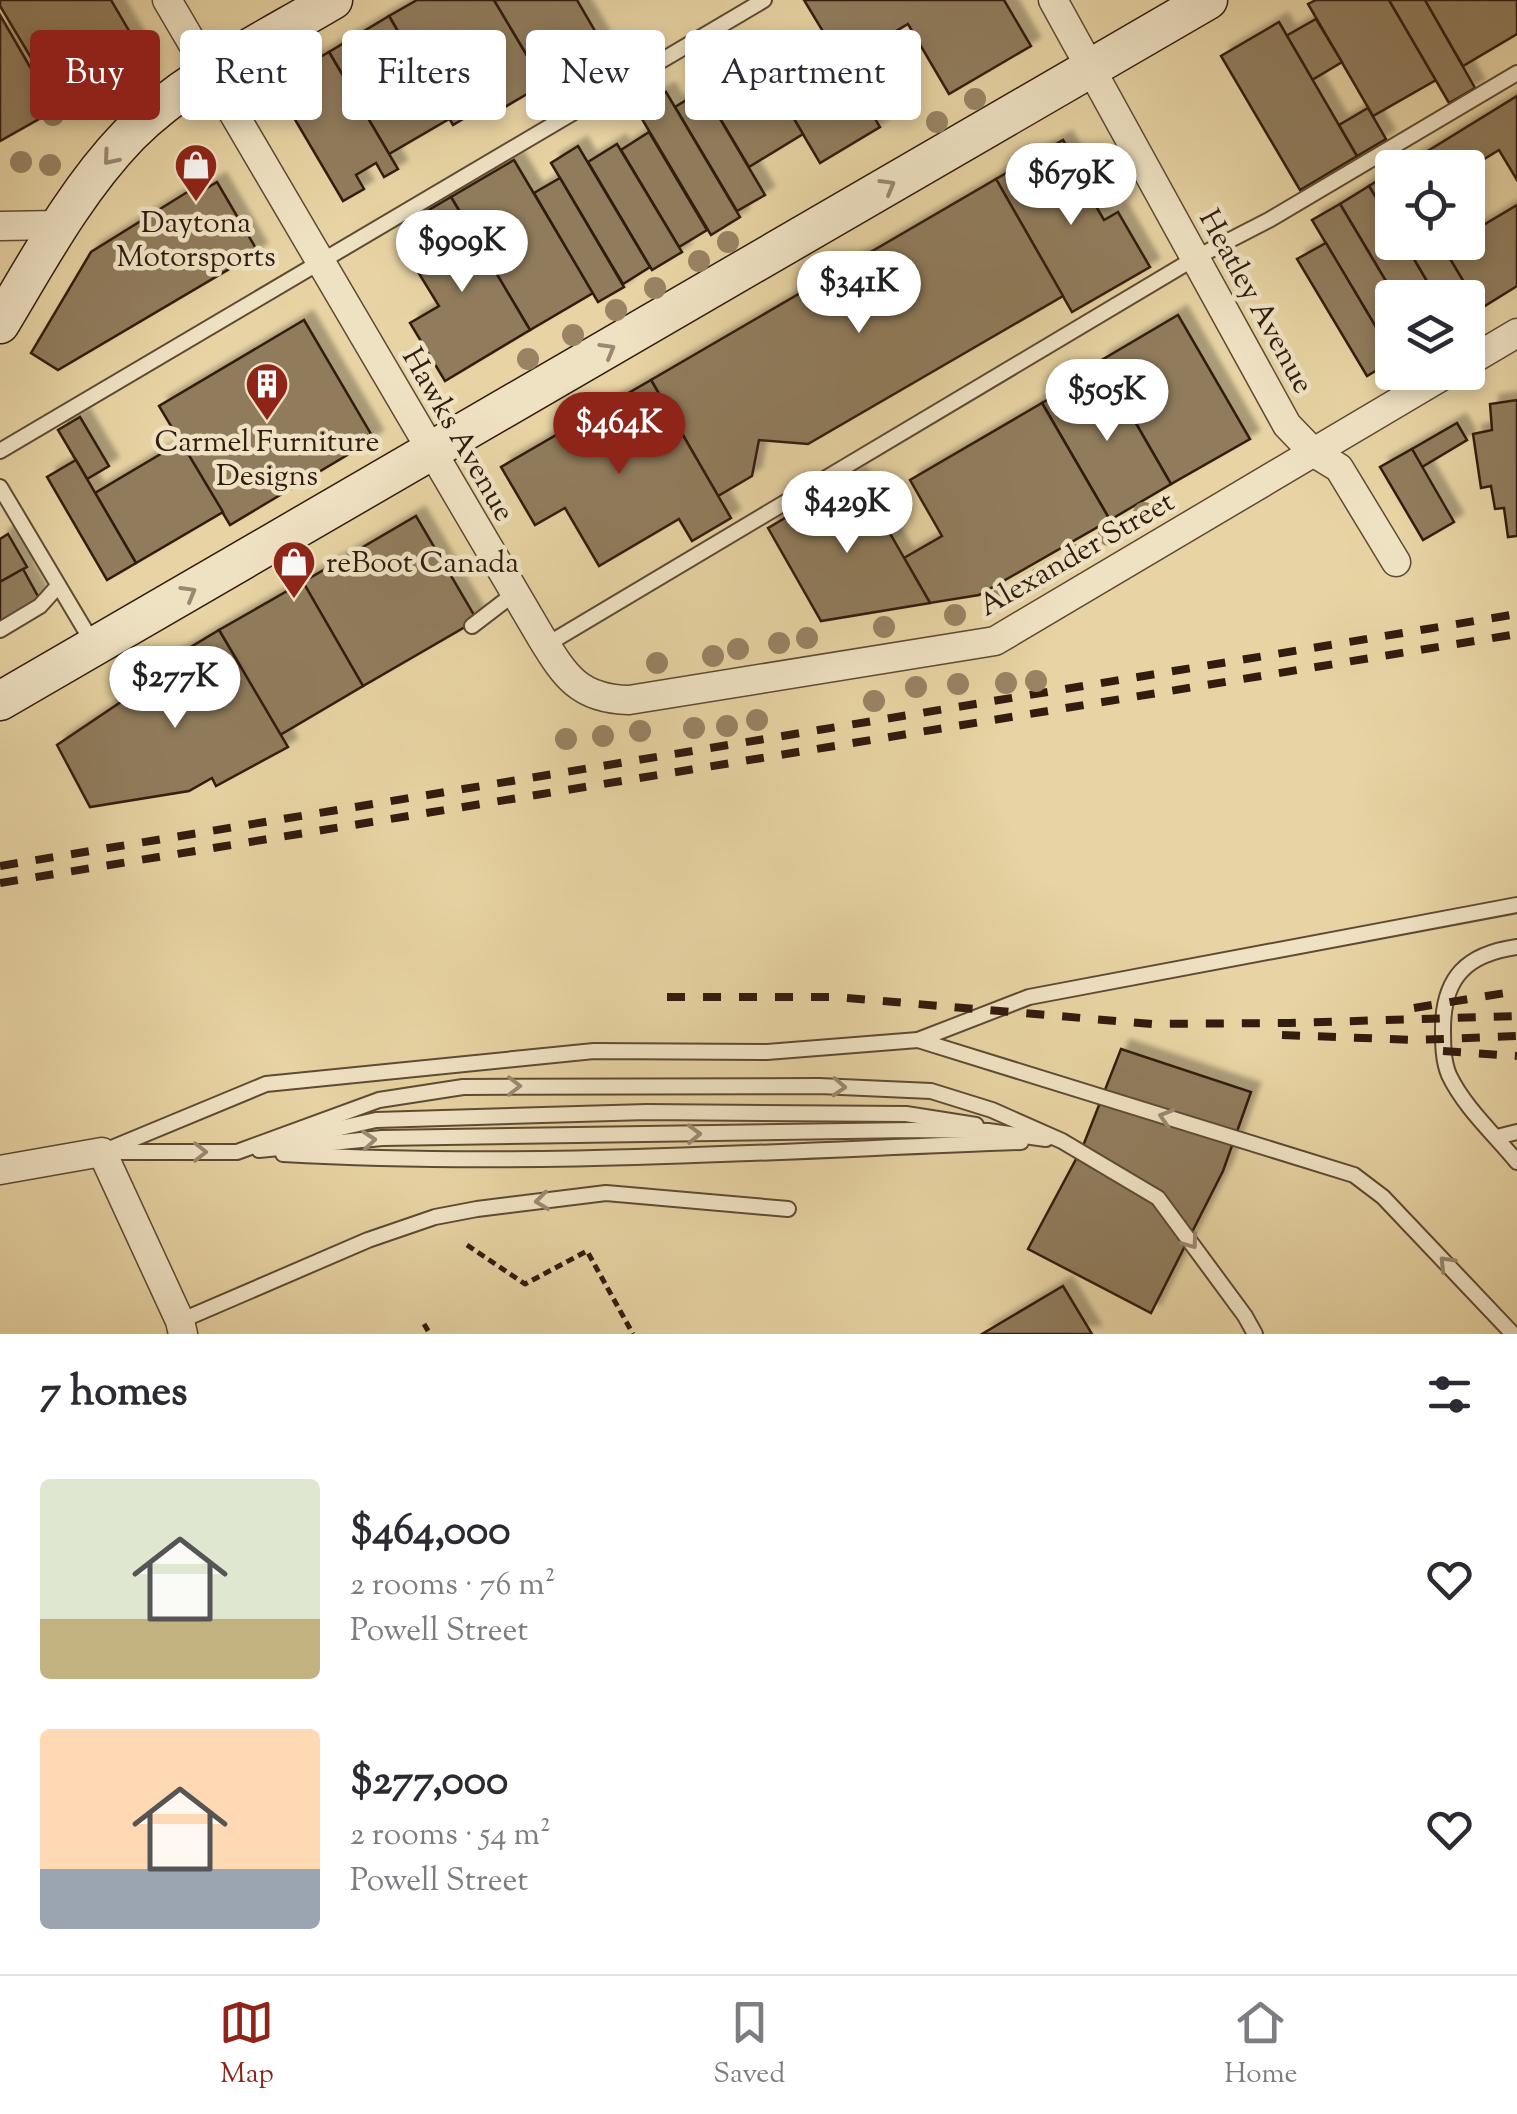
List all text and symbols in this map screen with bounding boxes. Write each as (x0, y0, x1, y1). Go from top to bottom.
chip: Buy (30, 30, 160, 120)
chip: Rent (180, 30, 322, 120)
chip: Filters (342, 30, 506, 120)
chip: New (526, 30, 665, 120)
chip: Apartment (685, 30, 921, 120)
shop icon: Daytona Motorsports (173, 142, 219, 203)
pin: $679K (1001, 143, 1141, 228)
one-way arrow (104, 147, 122, 165)
map controls (1375, 150, 1485, 390)
button: locate (1375, 150, 1485, 260)
text: $679K (1027, 152, 1115, 198)
one-way arrow (877, 179, 895, 198)
street label: Heatley Avenue (1186, 202, 1323, 402)
place label: Daytona Motorsports (116, 203, 276, 280)
pin: $909K (392, 210, 532, 295)
text: $909K (418, 219, 506, 265)
pin: $341K (789, 251, 929, 336)
text: $341K (819, 260, 899, 306)
button: layers (1375, 280, 1485, 390)
street label: Hawks Avenue (390, 340, 524, 530)
one-way arrow (597, 343, 615, 362)
pin: $505K (1037, 359, 1177, 444)
building icon: Carmel Furniture Designs (244, 361, 290, 422)
text: $505K (1067, 368, 1147, 414)
pin: $464K (549, 392, 689, 477)
text: $464K (575, 401, 663, 447)
place label: Carmel Furniture Designs (154, 422, 380, 499)
pin: $429K (777, 471, 917, 556)
text: $429K (804, 480, 890, 526)
street label: Alexander Street (971, 482, 1183, 629)
shop icon: reBoot Canada (271, 539, 317, 600)
place label: reBoot Canada (326, 543, 519, 586)
one-way arrow (178, 586, 196, 605)
pin: $277K (105, 646, 245, 731)
text: $277K (131, 655, 219, 701)
one-way arrow (508, 1075, 523, 1097)
one-way arrow (832, 1076, 848, 1097)
one-way arrow (1158, 1108, 1175, 1128)
one-way arrow (686, 1124, 702, 1145)
one-way arrow (361, 1129, 377, 1151)
one-way arrow (192, 1141, 208, 1163)
one-way arrow (533, 1189, 550, 1210)
one-way arrow (1179, 1231, 1197, 1249)
one-way arrow (1440, 1257, 1458, 1275)
text: 7 homes (40, 1364, 188, 1424)
icon: filters (1422, 1367, 1477, 1422)
text: $464,000 (350, 1503, 510, 1563)
icon: home (120, 1519, 240, 1639)
icon: heart (1422, 1552, 1477, 1607)
text: 2 rooms · 76 m² (350, 1563, 556, 1609)
text: Powell Street (350, 1609, 528, 1655)
text: $277,000 (350, 1753, 508, 1813)
icon: home (120, 1769, 240, 1889)
icon: heart (1422, 1802, 1477, 1857)
text: 2 rooms · 54 m² (350, 1813, 551, 1859)
text: Powell Street (350, 1859, 528, 1905)
tab: Map (219, 1995, 274, 2095)
tab: Saved (713, 1995, 785, 2095)
tab: Home (1224, 1995, 1298, 2095)

